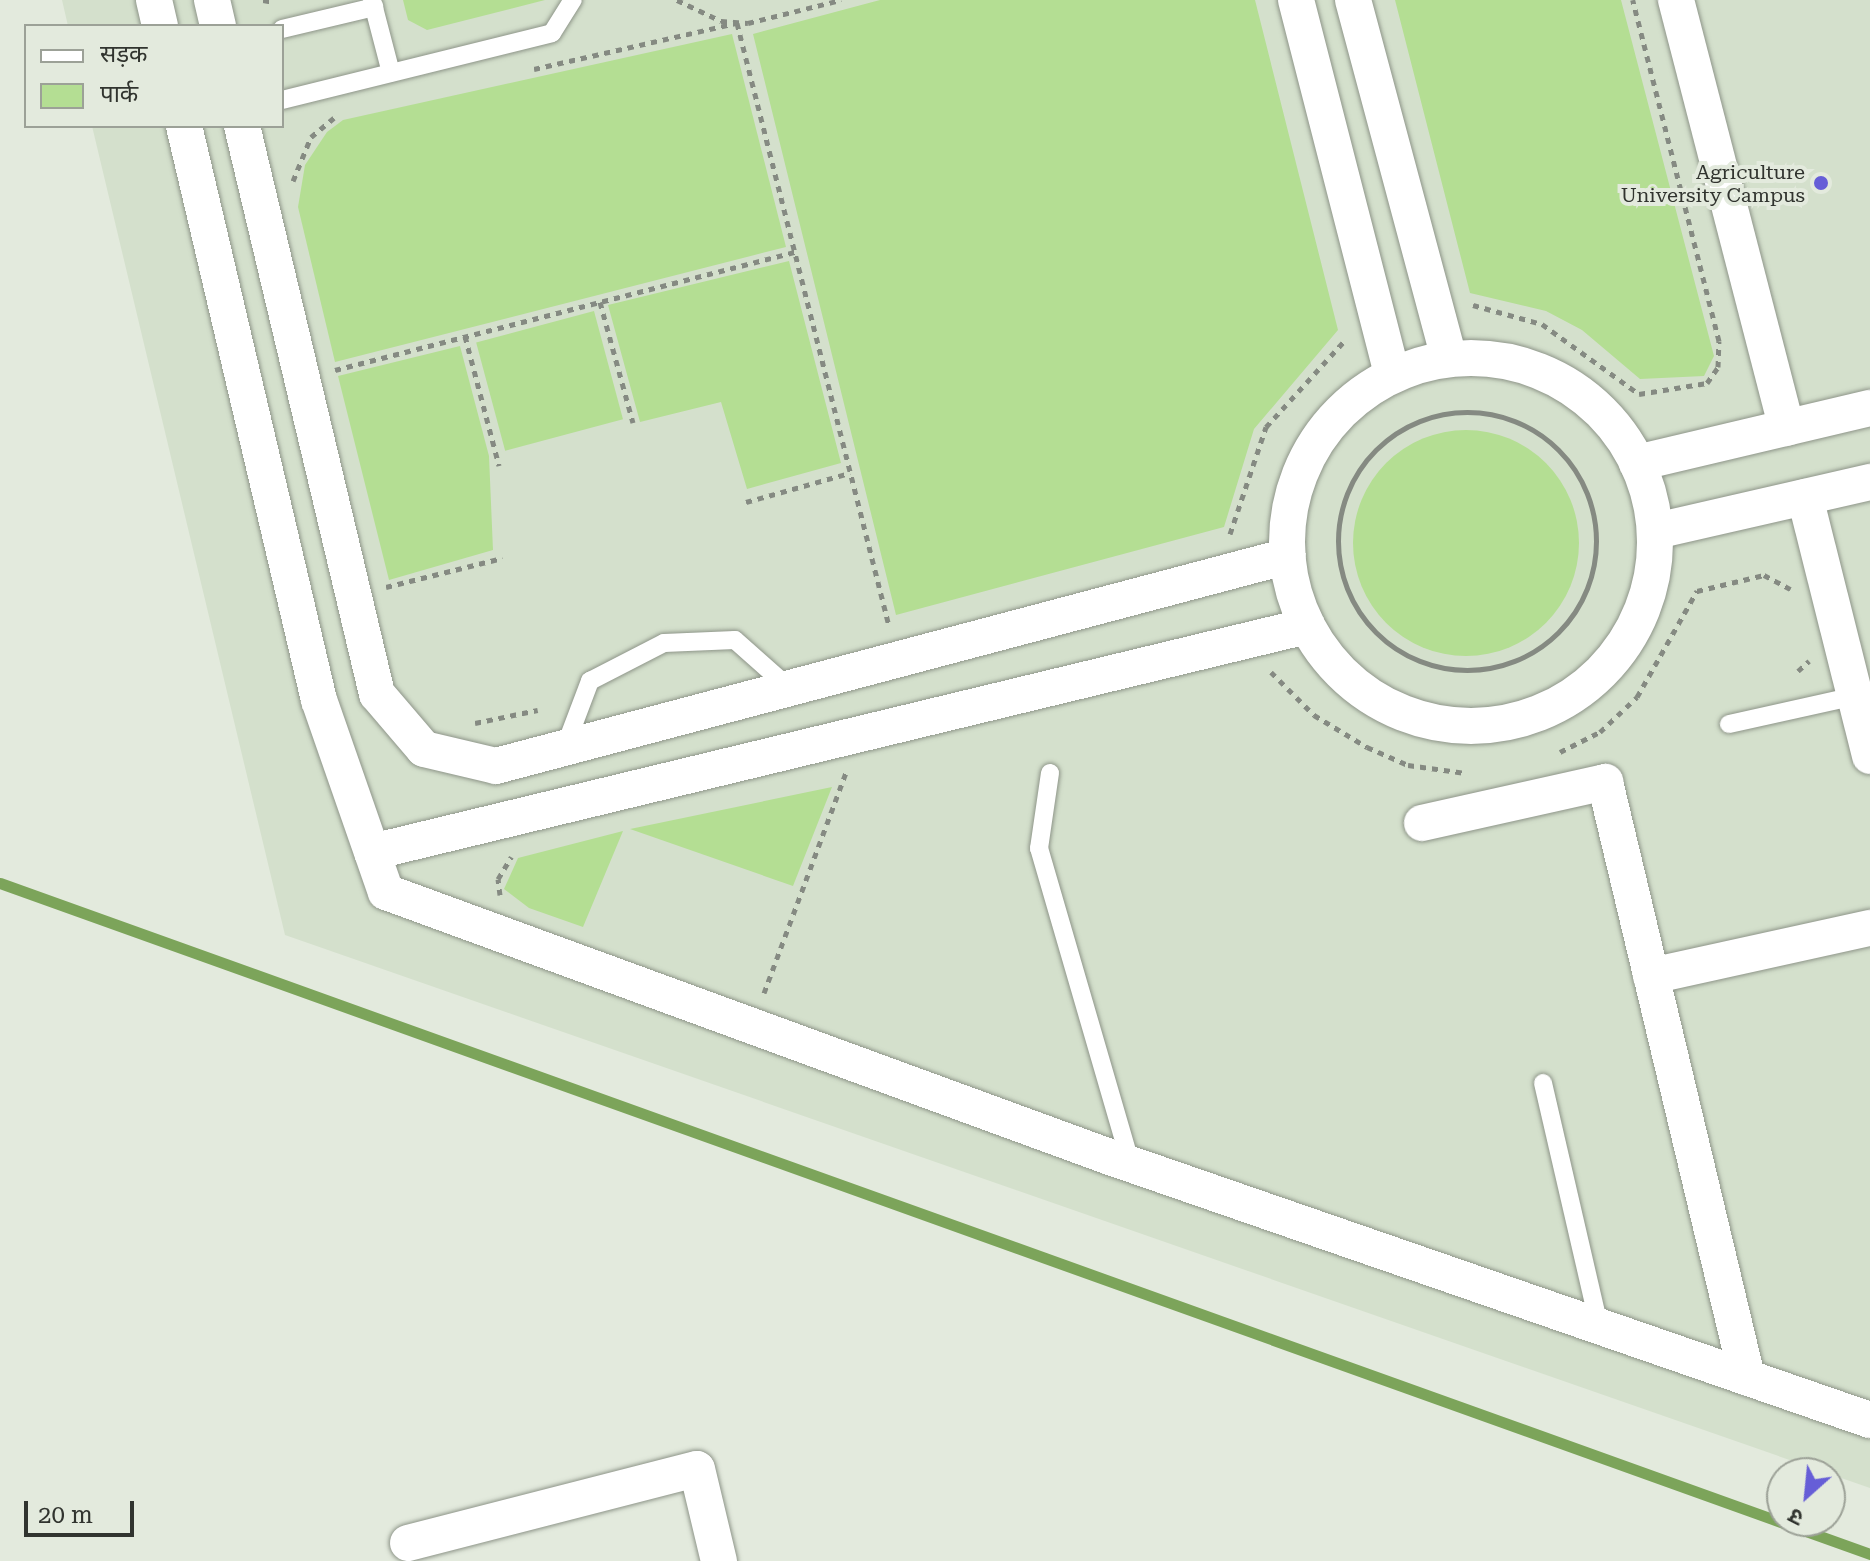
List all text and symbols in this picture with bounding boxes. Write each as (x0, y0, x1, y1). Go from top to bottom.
legend (24, 24, 284, 128)
text: सड़क (100, 40, 148, 68)
text: पार्क (100, 80, 138, 108)
place label: Agriculture University Campus (1621, 160, 1805, 207)
marker: Agriculture University Campus (1812, 174, 1830, 192)
north arrow (1766, 1457, 1846, 1537)
scale bar (28, 1485, 138, 1535)
text: 20 m (38, 1501, 93, 1529)
text: उ (1784, 1503, 1807, 1531)

